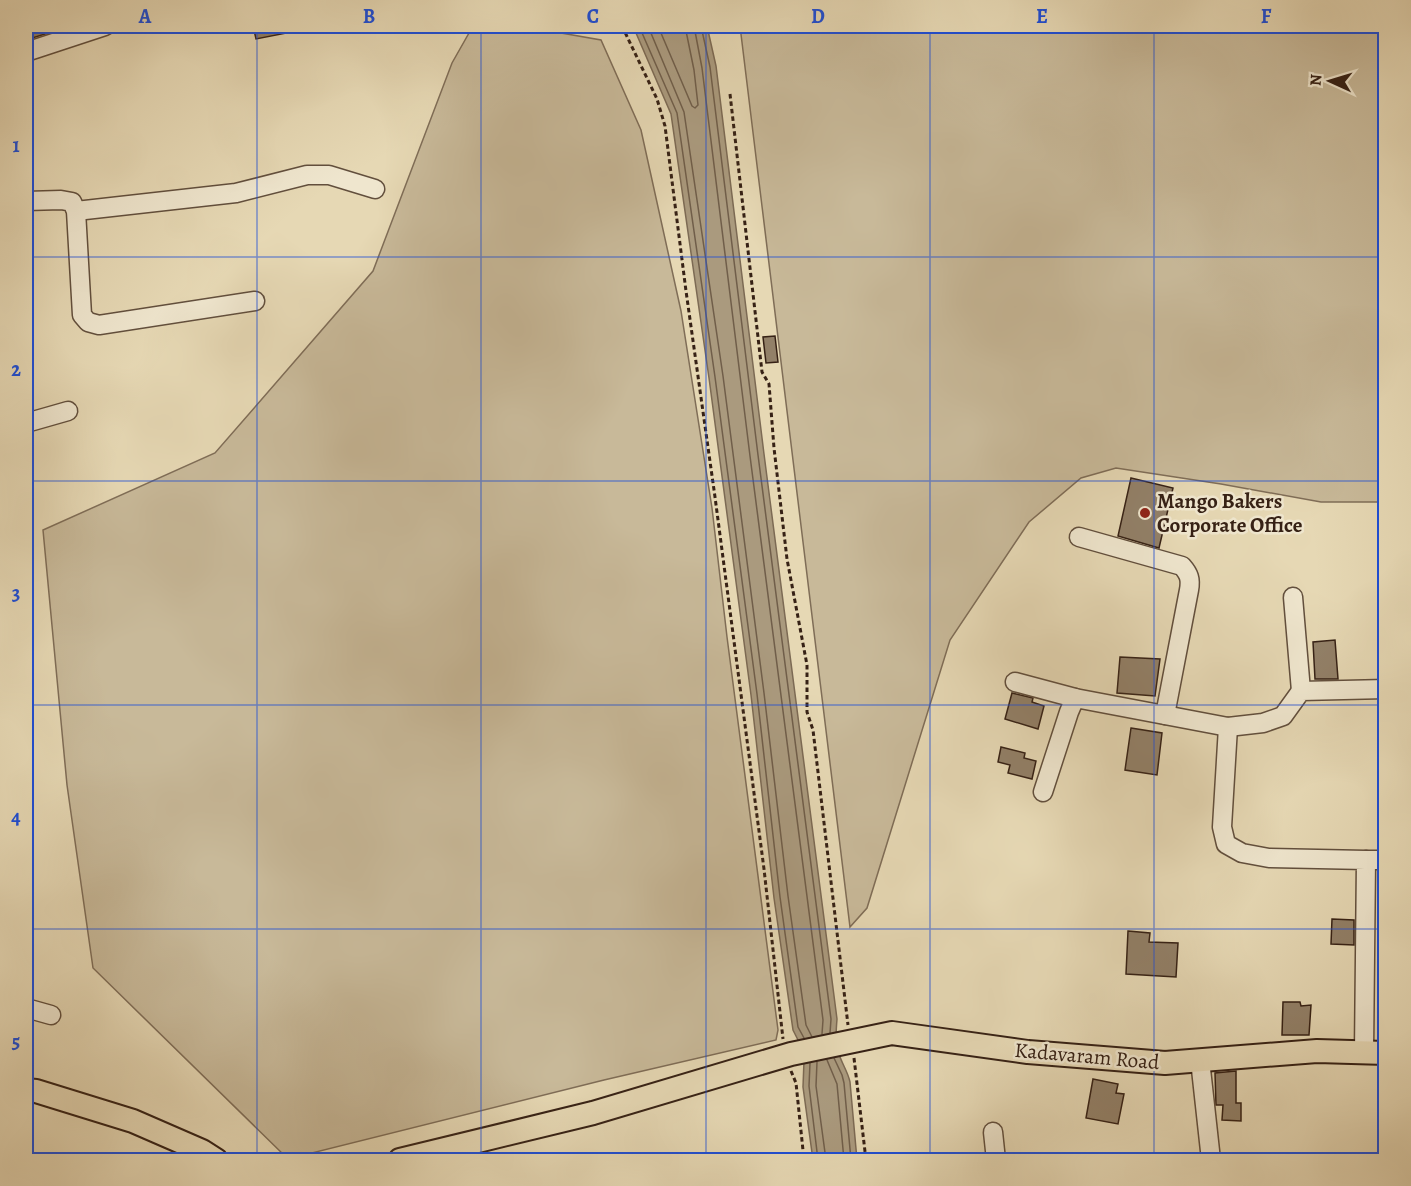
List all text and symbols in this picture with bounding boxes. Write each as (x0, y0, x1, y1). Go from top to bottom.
text: A (138, 3, 152, 30)
text: B (363, 3, 375, 30)
text: C (587, 3, 599, 30)
text: D (811, 3, 825, 30)
text: E (1036, 3, 1048, 30)
text: F (1261, 3, 1272, 30)
north arrow (1300, 51, 1360, 111)
text: N (1305, 73, 1327, 87)
text: 1 (12, 132, 20, 159)
text: 2 (11, 356, 21, 383)
place label: Mango Bakers Corporate Office (1157, 487, 1303, 539)
marker: Mango Bakers Corporate Office (1138, 506, 1152, 520)
text: 3 (12, 580, 20, 607)
text: 4 (11, 804, 21, 831)
text: 5 (12, 1028, 20, 1055)
street label: Kadavaram Road (1013, 1036, 1161, 1076)

